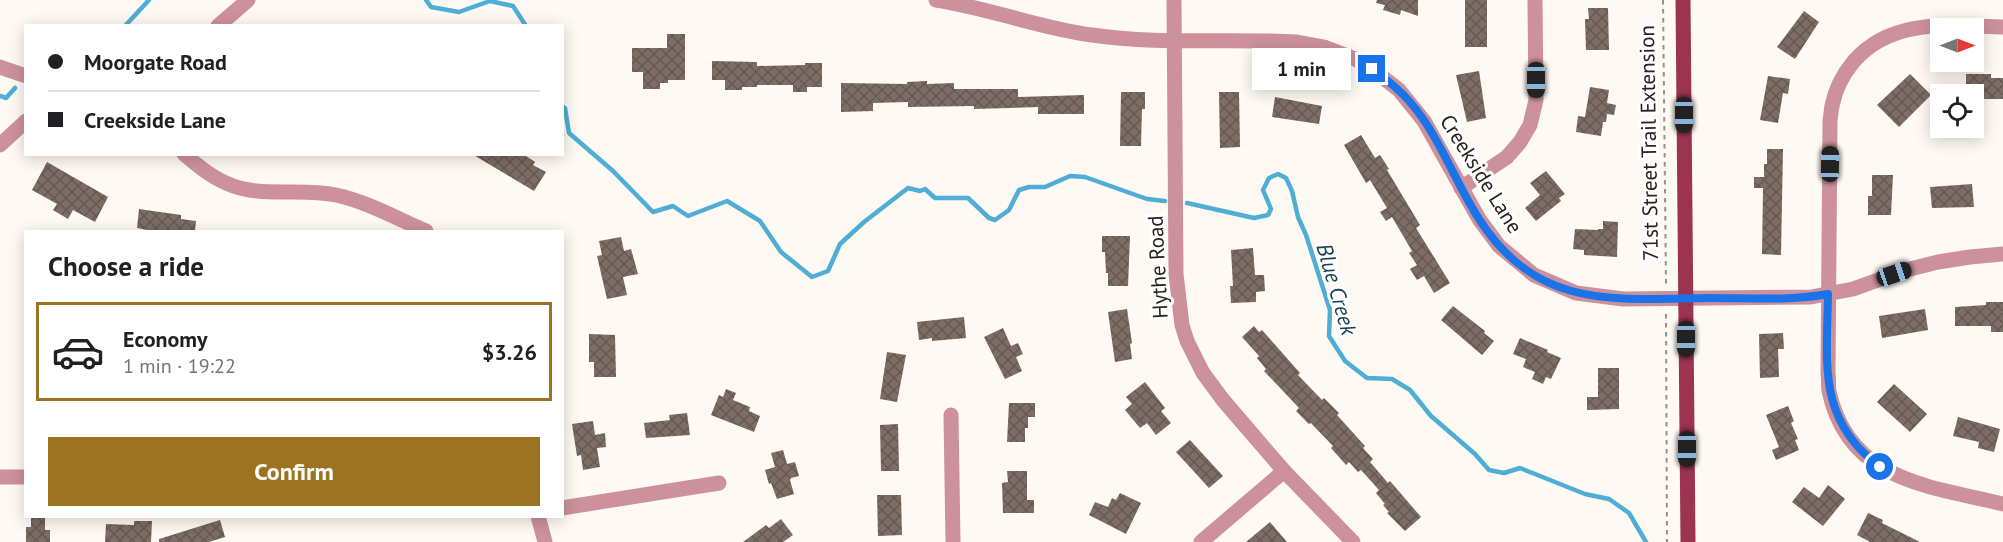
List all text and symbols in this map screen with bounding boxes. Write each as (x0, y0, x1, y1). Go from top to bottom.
north arrow (1930, 18, 1984, 72)
map controls (1930, 18, 1984, 138)
street label: 71st Street Trail Extension (1633, 25, 1664, 261)
text: Moorgate Road (84, 48, 227, 76)
callout: 1 min (1252, 48, 1351, 90)
route end (1358, 55, 1385, 82)
text: 1 min (1277, 56, 1326, 82)
car (1527, 62, 1545, 98)
button: locate (1930, 84, 1984, 138)
car (1675, 97, 1693, 133)
text: Creekside Lane (84, 106, 226, 134)
street label: Creekside Lane (1434, 109, 1529, 238)
car (1821, 146, 1839, 182)
street label: Hythe Road (1141, 215, 1174, 319)
water label: Blue Creek (1311, 240, 1364, 339)
text: Choose a ride (48, 249, 204, 283)
car (1874, 260, 1914, 288)
car (1677, 321, 1695, 357)
icon: car (51, 325, 105, 379)
text: Economy (123, 325, 207, 353)
text: $3.26 (482, 338, 537, 366)
text: 1 min · 19:22 (123, 353, 236, 379)
car (1678, 431, 1696, 467)
button: Confirm (48, 437, 540, 506)
route start (1866, 453, 1893, 480)

